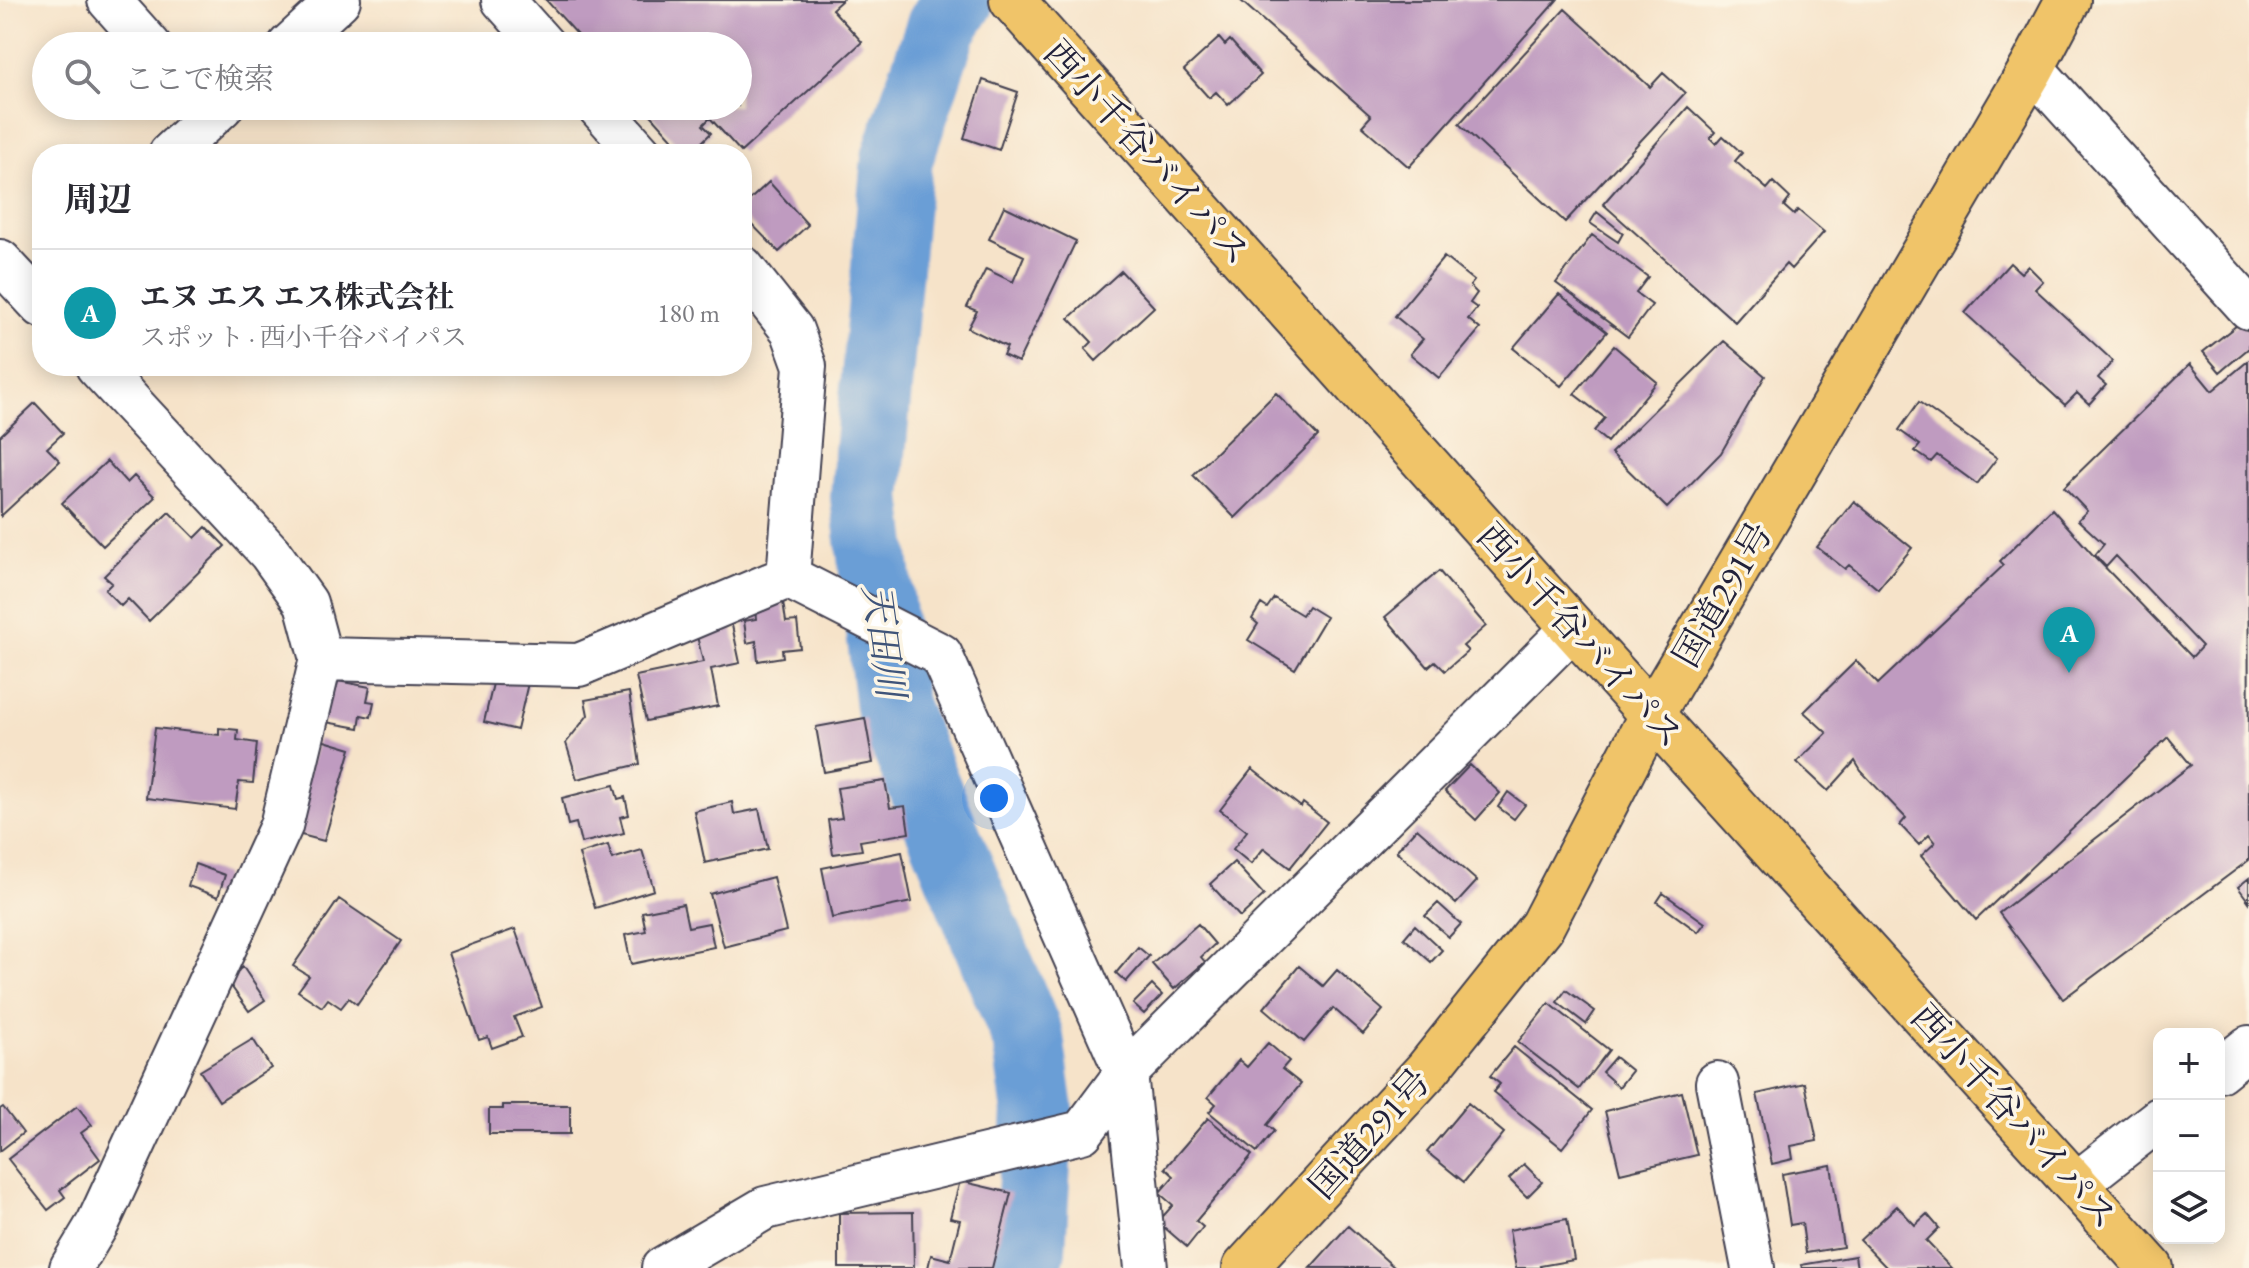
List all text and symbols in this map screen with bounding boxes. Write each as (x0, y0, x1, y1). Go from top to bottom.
street label: 西小千谷バイパス (1034, 30, 1261, 275)
search box (32, 32, 752, 120)
icon: search (60, 54, 104, 98)
text: ここで検索 (124, 59, 274, 98)
text: 周辺 (64, 177, 132, 221)
text: エヌ エス エス株式会社 (140, 277, 454, 316)
text: A (81, 296, 99, 330)
text: 180 m (657, 296, 720, 330)
text: スポット · 西小千谷バイパス (140, 320, 467, 354)
street label: 西小千谷バイパス (1467, 513, 1694, 758)
street label: 国道291号 (1662, 513, 1783, 675)
water label: 天田川 (852, 581, 917, 705)
pin: A (2043, 607, 2095, 673)
your location (974, 778, 1014, 818)
street label: 西小千谷バイパス (1901, 994, 2128, 1239)
map controls (2153, 1028, 2225, 1244)
button: + (2153, 1028, 2225, 1100)
street label: 国道291号 (1298, 1058, 1440, 1208)
button: − (2153, 1100, 2225, 1172)
button: layers (2153, 1172, 2225, 1244)

